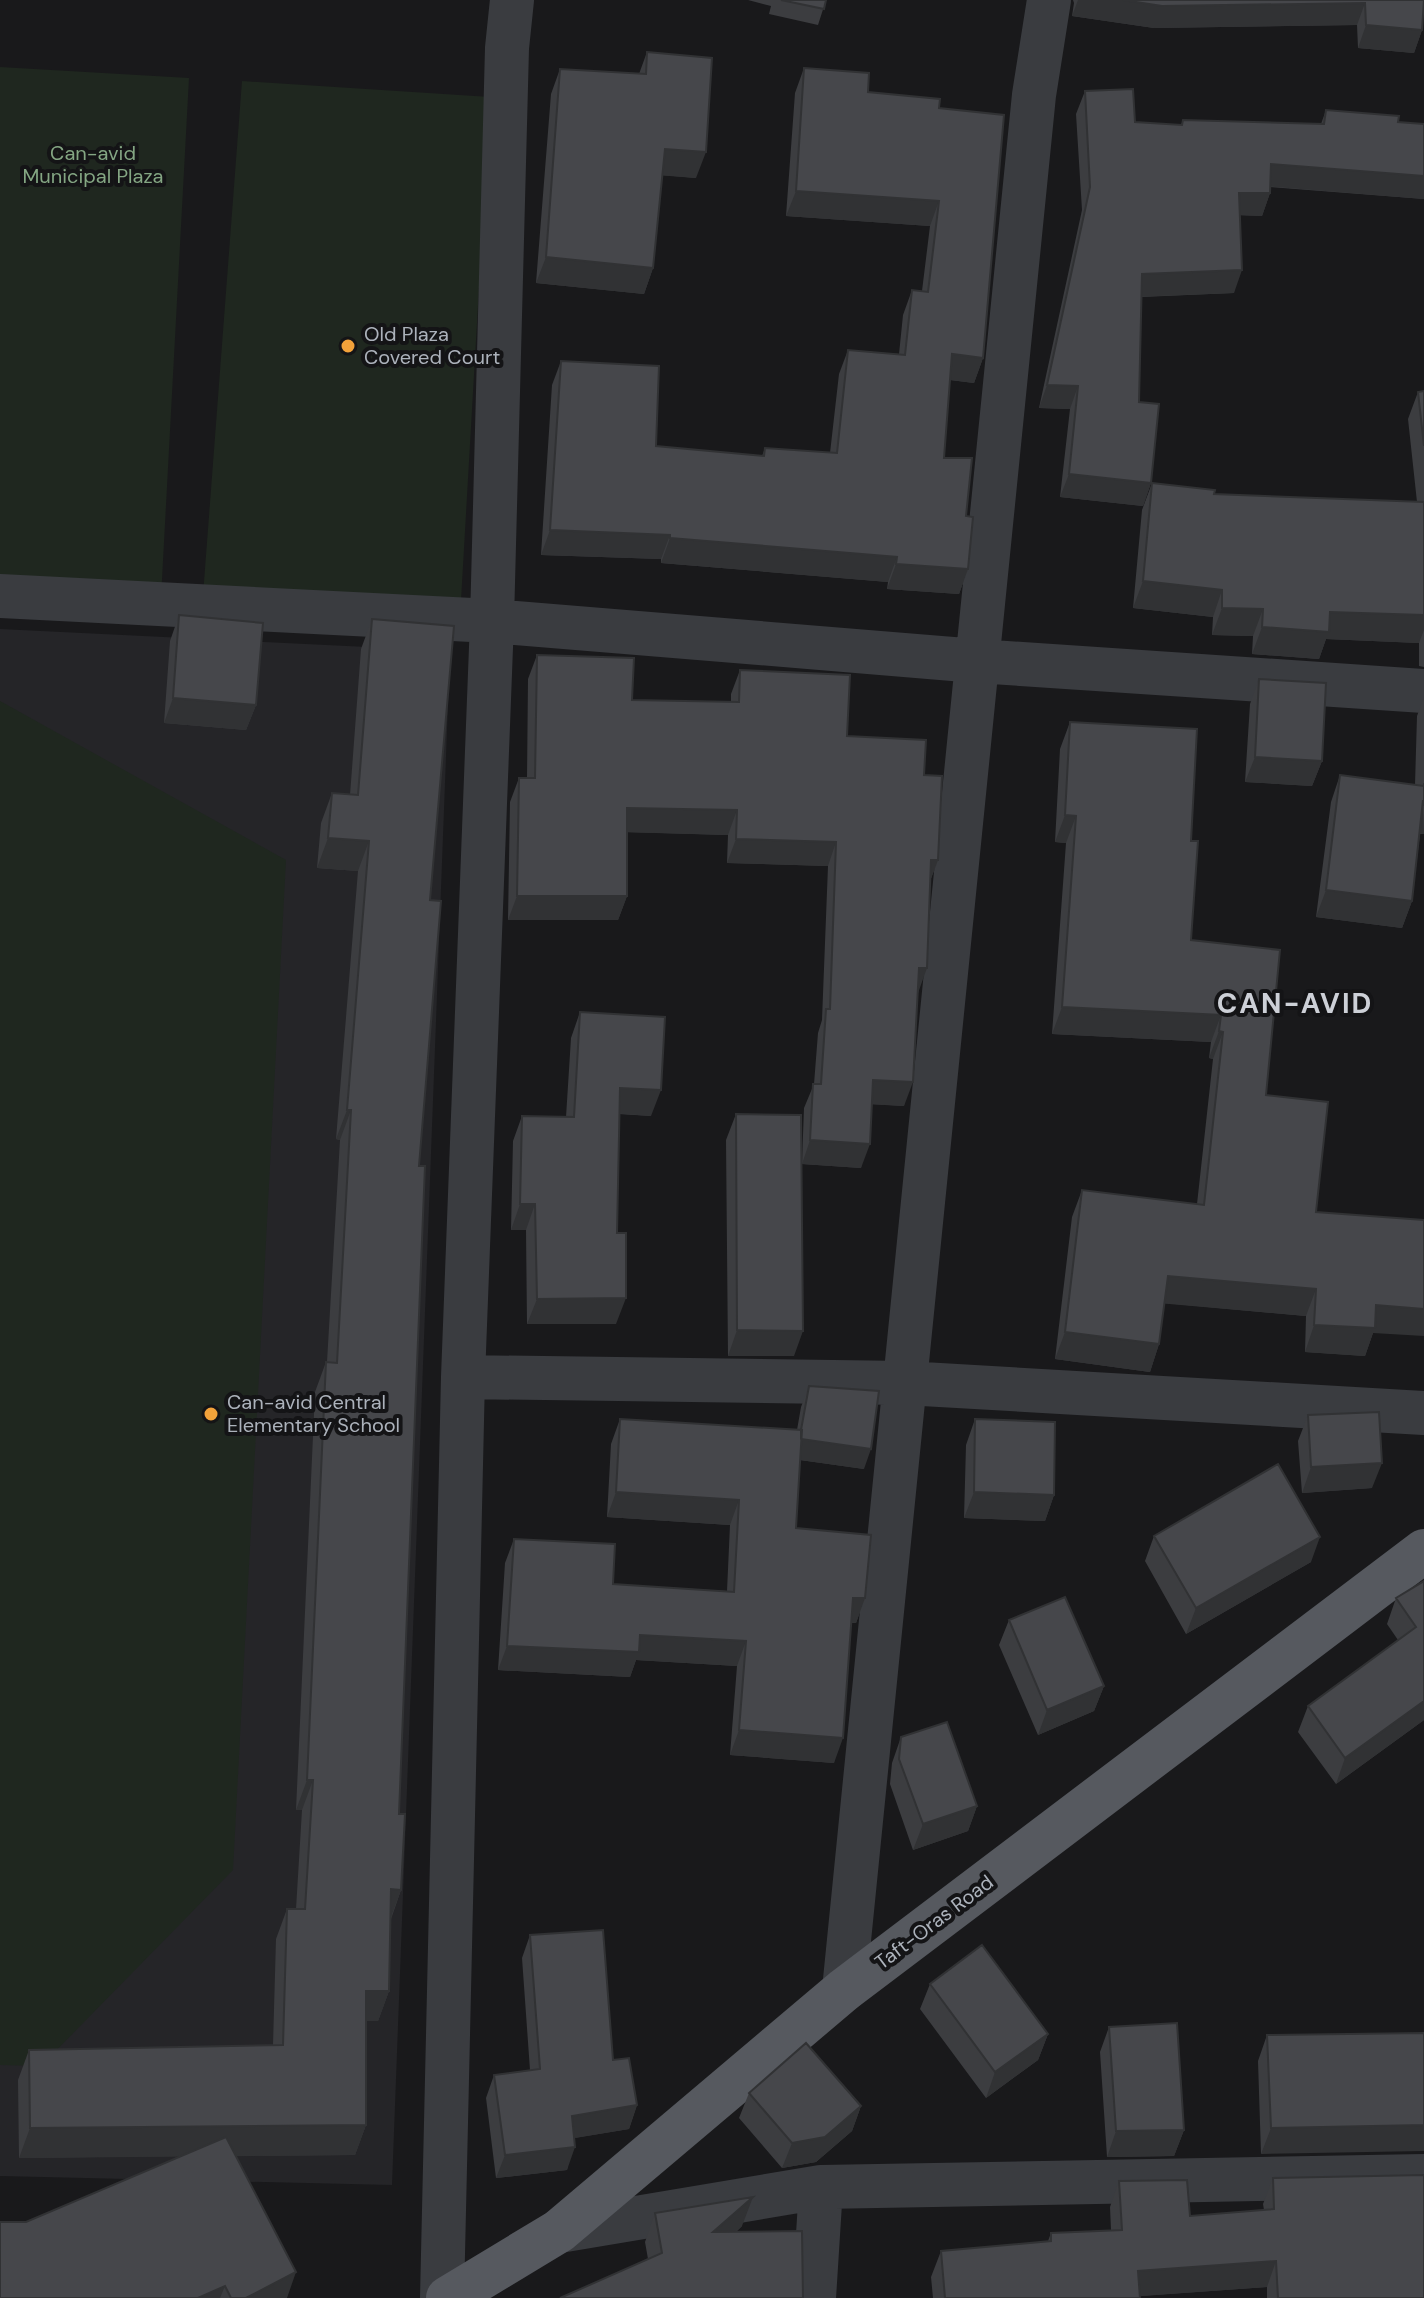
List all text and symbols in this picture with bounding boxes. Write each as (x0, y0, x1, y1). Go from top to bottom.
park label: Can-avid Municipal Plaza (23, 140, 163, 189)
place label: Old Plaza Covered Court (364, 321, 500, 370)
marker: Old Plaza Covered Court (339, 337, 357, 355)
district label: CAN-AVID (1217, 985, 1373, 1022)
place label: Can-avid Central Elementary School (227, 1389, 400, 1438)
marker: Can-avid Central Elementary School (202, 1405, 220, 1423)
street label: Taft-Oras Road (870, 1869, 998, 1975)

